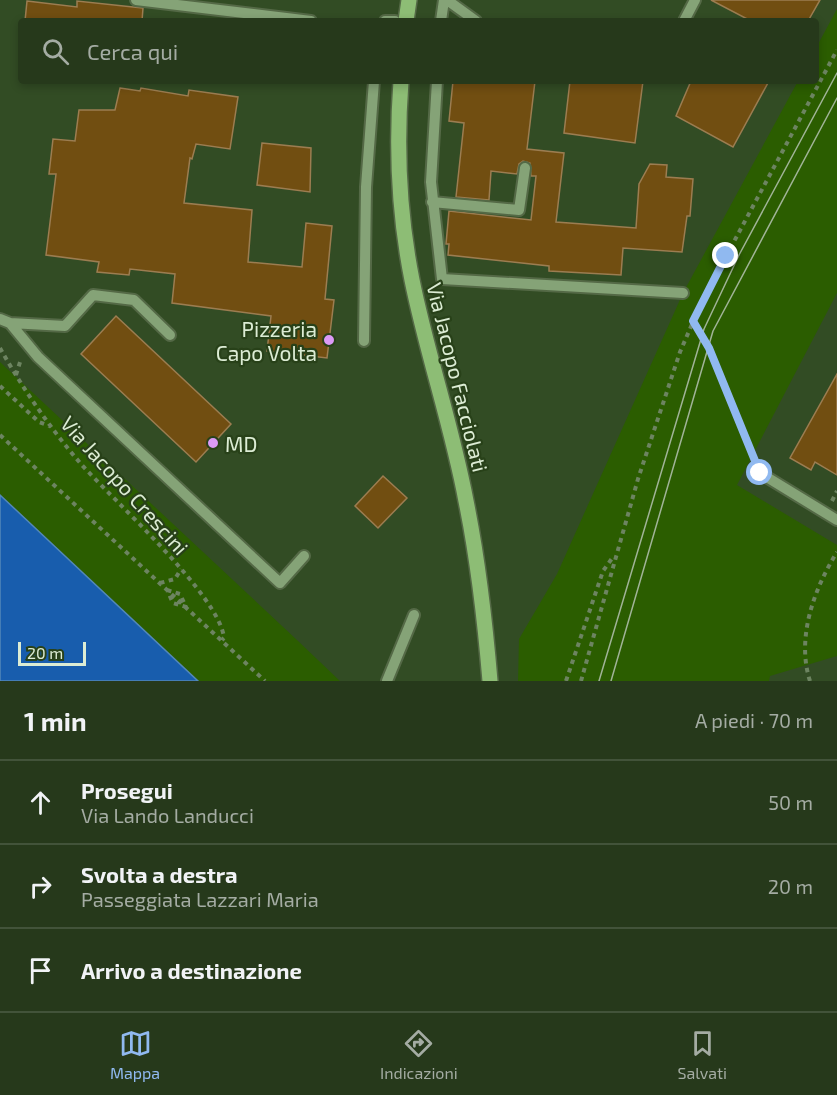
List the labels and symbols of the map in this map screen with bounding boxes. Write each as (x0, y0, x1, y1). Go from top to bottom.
route end (712, 242, 738, 268)
street label: Via Jacopo Facciolati (422, 280, 494, 474)
place label: Pizzeria Capo Volta (216, 316, 317, 365)
marker: Pizzeria Capo Volta (322, 333, 336, 347)
street label: Via Jacopo Crescini (56, 410, 194, 560)
place label: MD (225, 431, 257, 456)
marker: MD (206, 436, 220, 450)
route start (746, 459, 772, 485)
scale bar (18, 639, 86, 666)

